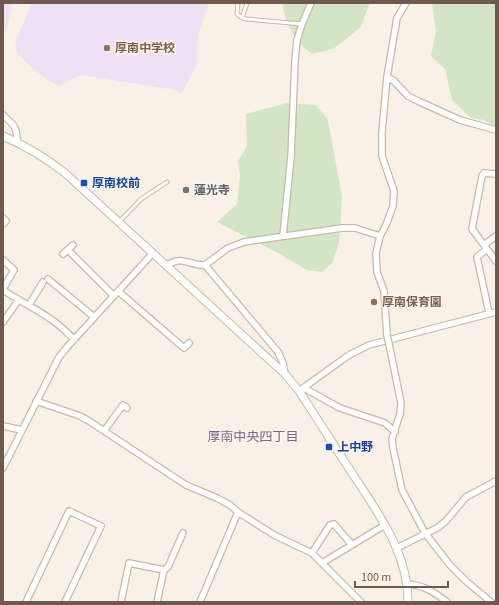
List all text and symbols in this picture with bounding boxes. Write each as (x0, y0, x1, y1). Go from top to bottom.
place label: 厚南中学校 (115, 40, 175, 57)
marker: 厚南中学校 (102, 43, 112, 53)
place label: 厚南校前 (92, 175, 140, 192)
marker: 厚南校前 (79, 178, 89, 188)
place label: 蓮光寺 (194, 182, 230, 199)
marker: 蓮光寺 (181, 185, 191, 195)
place label: 厚南保育園 (382, 294, 442, 311)
marker: 厚南保育園 (369, 297, 379, 307)
district label: 厚南中央四丁目 (207, 428, 299, 446)
place label: 上中野 (337, 439, 373, 456)
marker: 上中野 (324, 442, 334, 452)
scale bar (355, 563, 448, 589)
text: 100 m (361, 569, 391, 586)

